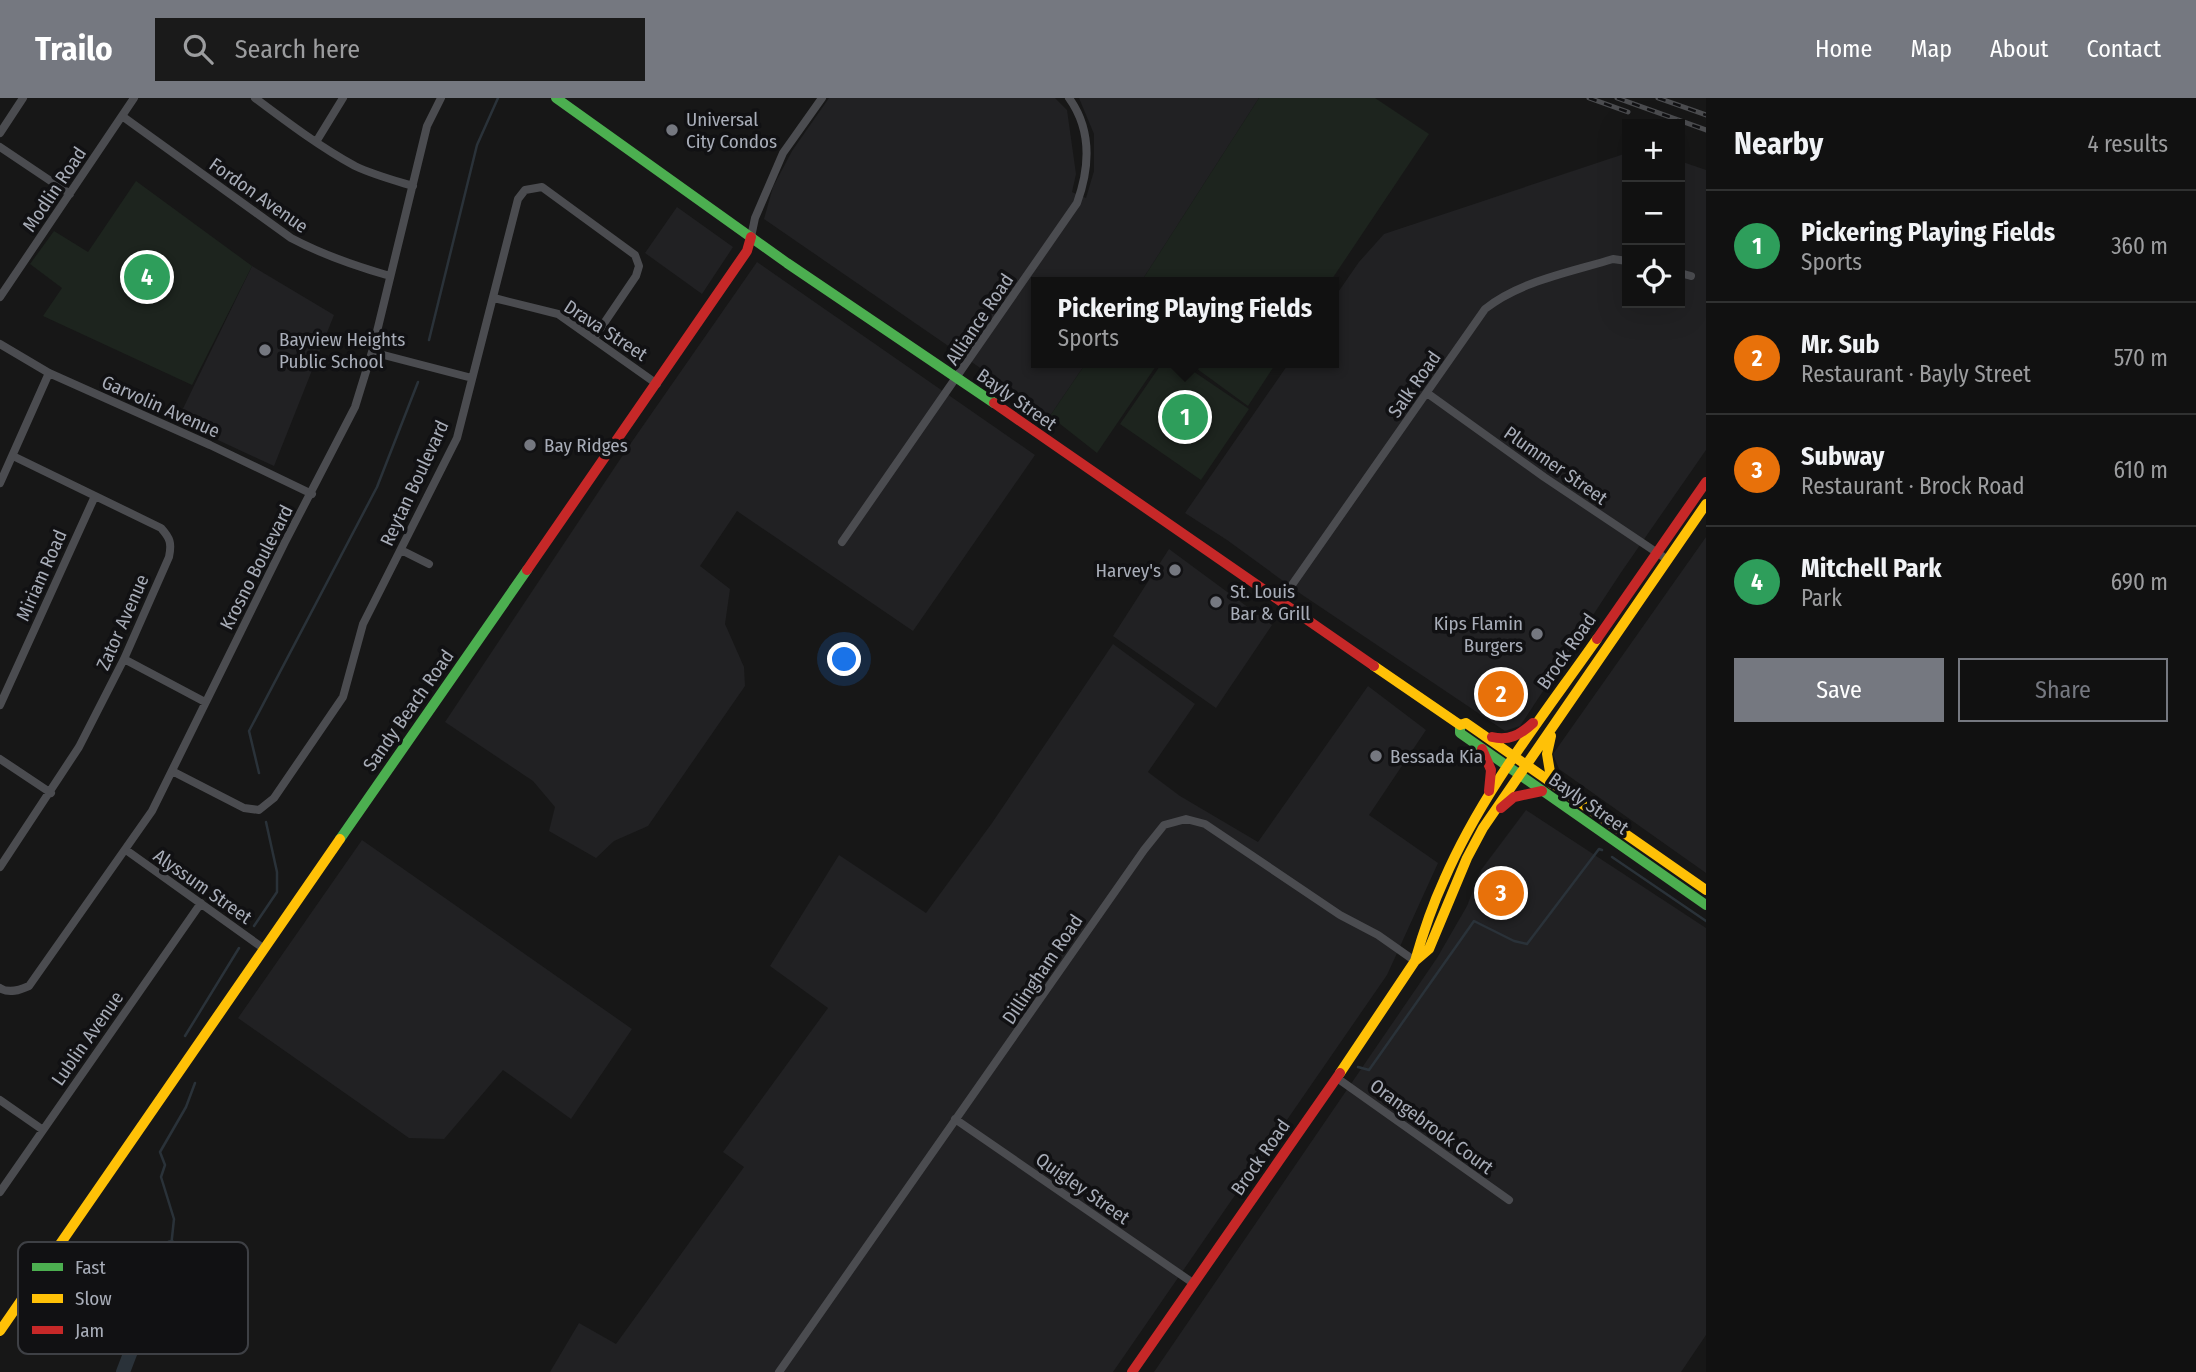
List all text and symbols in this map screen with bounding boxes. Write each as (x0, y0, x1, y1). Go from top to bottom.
search box (155, 18, 645, 81)
text: Trailo (35, 29, 113, 69)
icon: search (179, 30, 217, 68)
text: Search here (235, 34, 360, 65)
text: Home (1815, 35, 1872, 63)
text: Map (1910, 35, 1952, 63)
text: About (1990, 35, 2048, 63)
text: Contact (2086, 35, 2161, 63)
place label: Universal City Condos (686, 108, 777, 153)
map controls (1622, 119, 1685, 308)
button: + (1622, 119, 1685, 182)
marker: Universal City Condos (664, 122, 680, 138)
text: Nearby (1734, 126, 1823, 162)
text: 4 results (2087, 130, 2168, 158)
street label: Modlin Road (18, 142, 91, 236)
street label: Fordon Avenue (205, 153, 313, 238)
button: − (1622, 182, 1685, 245)
text: Pickering Playing Fields (1801, 217, 2055, 248)
text: 1 (1752, 232, 1762, 260)
text: 360 m (2111, 232, 2168, 260)
button: locate (1622, 245, 1685, 308)
text: Sports (1801, 248, 1862, 276)
pin: 4 (124, 251, 170, 303)
street label: Alliance Road (940, 269, 1018, 369)
popup (1031, 277, 1339, 368)
text: Pickering Playing Fields (1058, 293, 1312, 324)
street label: Drava Street (560, 295, 652, 366)
text: Sports (1058, 324, 1119, 352)
place label: Bayview Heights Public School (279, 328, 405, 373)
text: Mr. Sub (1801, 329, 1880, 360)
marker: Bayview Heights Public School (257, 342, 273, 358)
text: 2 (1752, 344, 1762, 372)
text: 570 m (2114, 344, 2168, 372)
street label: Salk Road (1383, 346, 1446, 422)
text: Restaurant · Bayly Street (1801, 360, 2031, 388)
street label: Bayly Street (972, 363, 1062, 436)
street label: Garvolin Avenue (98, 370, 223, 443)
pin: 1 (1162, 391, 1208, 443)
street label: Reytan Boulevard (375, 417, 454, 550)
street label: Plummer Street (1500, 421, 1613, 510)
place label: Bay Ridges (544, 434, 628, 457)
marker: Bay Ridges (522, 437, 538, 453)
text: Subway (1801, 441, 1884, 472)
text: 3 (1752, 456, 1762, 484)
text: 610 m (2114, 456, 2168, 484)
text: Restaurant · Brock Road (1801, 472, 2025, 500)
street label: Krosno Boulevard (215, 501, 298, 634)
street label: Miriam Road (11, 526, 72, 624)
text: Mitchell Park (1801, 553, 1941, 584)
place label: Harvey's (1096, 559, 1161, 582)
marker: Harvey's (1167, 562, 1183, 578)
text: 4 (1751, 568, 1763, 596)
text: 690 m (2111, 568, 2168, 596)
street label: Zator Avenue (91, 571, 154, 674)
place label: St. Louis Bar & Grill (1230, 580, 1310, 625)
text: Park (1801, 584, 1842, 612)
marker: St. Louis Bar & Grill (1208, 594, 1224, 610)
street label: Brock Road (1532, 609, 1601, 694)
place label: Kips Flamin Burgers (1434, 612, 1523, 657)
marker: Kips Flamin Burgers (1529, 626, 1545, 642)
your location (827, 642, 861, 676)
street label: Sandy Beach Road (358, 645, 459, 775)
button: Save (1734, 658, 1944, 722)
button: Share (1958, 658, 2168, 722)
pin: 2 (1478, 668, 1524, 720)
place label: Bessada Kia (1390, 745, 1483, 768)
marker: Bessada Kia (1368, 748, 1384, 764)
street label: Bayly Street (1544, 767, 1634, 840)
street label: Alyssum Street (149, 844, 257, 929)
pin: 3 (1478, 867, 1524, 919)
street label: Dillingham Road (997, 910, 1088, 1029)
street label: Lublin Avenue (47, 987, 128, 1090)
street label: Orangebrook Court (1366, 1074, 1499, 1179)
street label: Brock Road (1226, 1115, 1295, 1200)
street label: Quigley Street (1031, 1148, 1135, 1230)
legend (18, 1242, 248, 1354)
text: Fast (75, 1256, 106, 1279)
text: Slow (75, 1287, 112, 1310)
text: Jam (75, 1319, 104, 1342)

